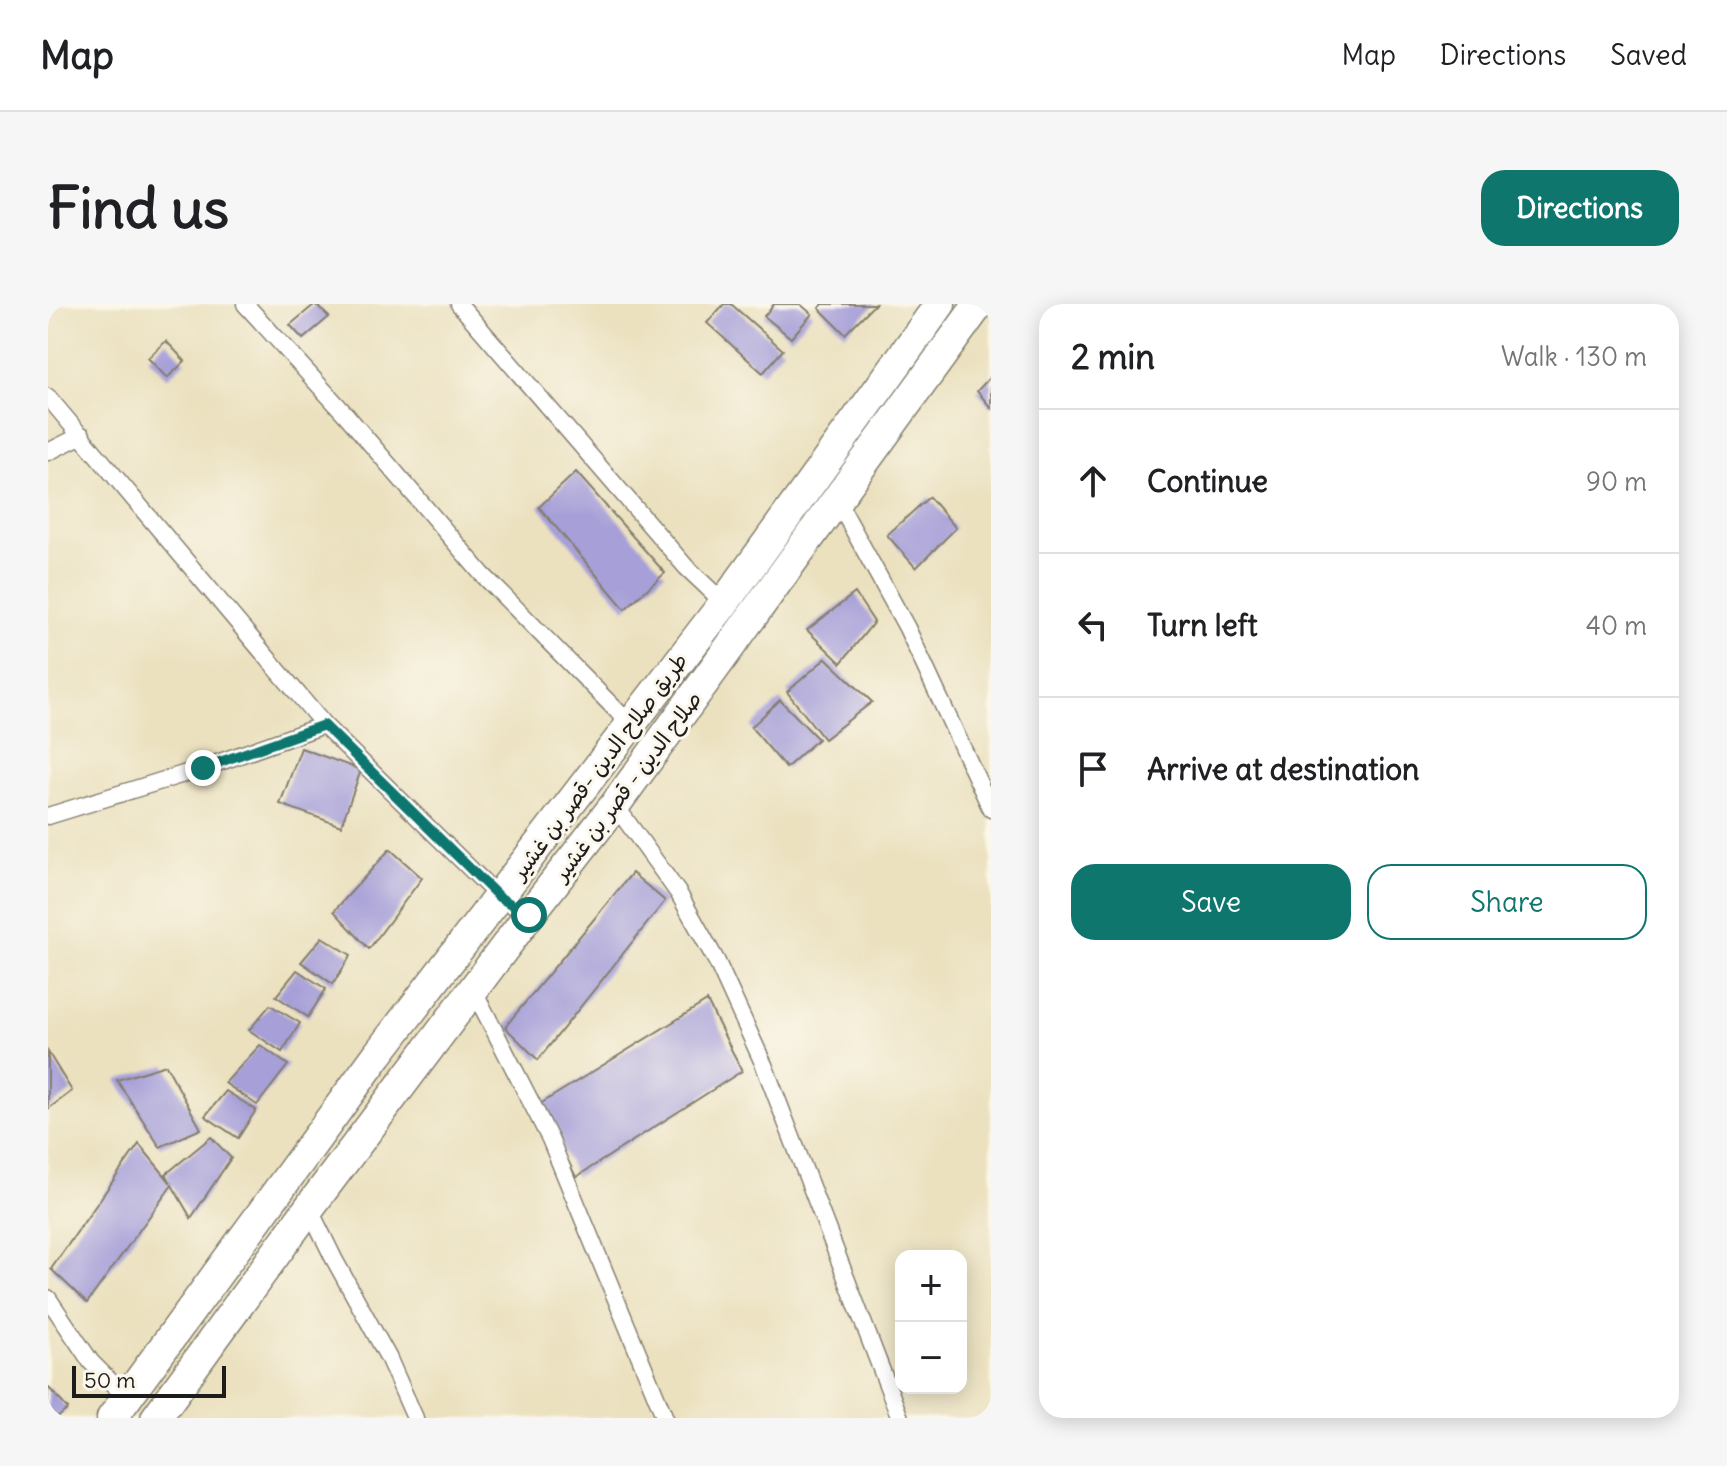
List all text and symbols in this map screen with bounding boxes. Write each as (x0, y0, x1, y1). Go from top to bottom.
text: Map (40, 32, 114, 79)
text: Map (1341, 37, 1396, 73)
text: Directions (1440, 37, 1566, 73)
text: Saved (1610, 37, 1687, 73)
button: Directions (1481, 170, 1679, 246)
text: Find us (48, 173, 229, 243)
text: 2 min (1071, 335, 1155, 378)
text: Walk · 130 m (1501, 340, 1647, 373)
icon: ahead (1071, 459, 1115, 503)
text: Continue (1147, 462, 1268, 500)
text: 90 m (1586, 465, 1647, 498)
icon: left (1071, 603, 1115, 647)
text: Turn left (1147, 606, 1258, 644)
text: 40 m (1586, 609, 1647, 642)
street label: طريق صلاح الدين -قصر بن غشير (503, 647, 694, 887)
street label: صلاح الدين - قصر بن غشير (545, 686, 708, 889)
icon: arrive (1071, 747, 1115, 791)
route end (185, 750, 221, 786)
text: Arrive at destination (1147, 750, 1419, 788)
button: Save (1071, 864, 1351, 940)
button: Share (1367, 864, 1647, 940)
route start (511, 897, 547, 933)
map controls (895, 1250, 967, 1394)
button: + (895, 1250, 967, 1322)
button: − (895, 1322, 967, 1394)
scale bar (72, 1362, 226, 1398)
text: 50 m (84, 1366, 136, 1394)

